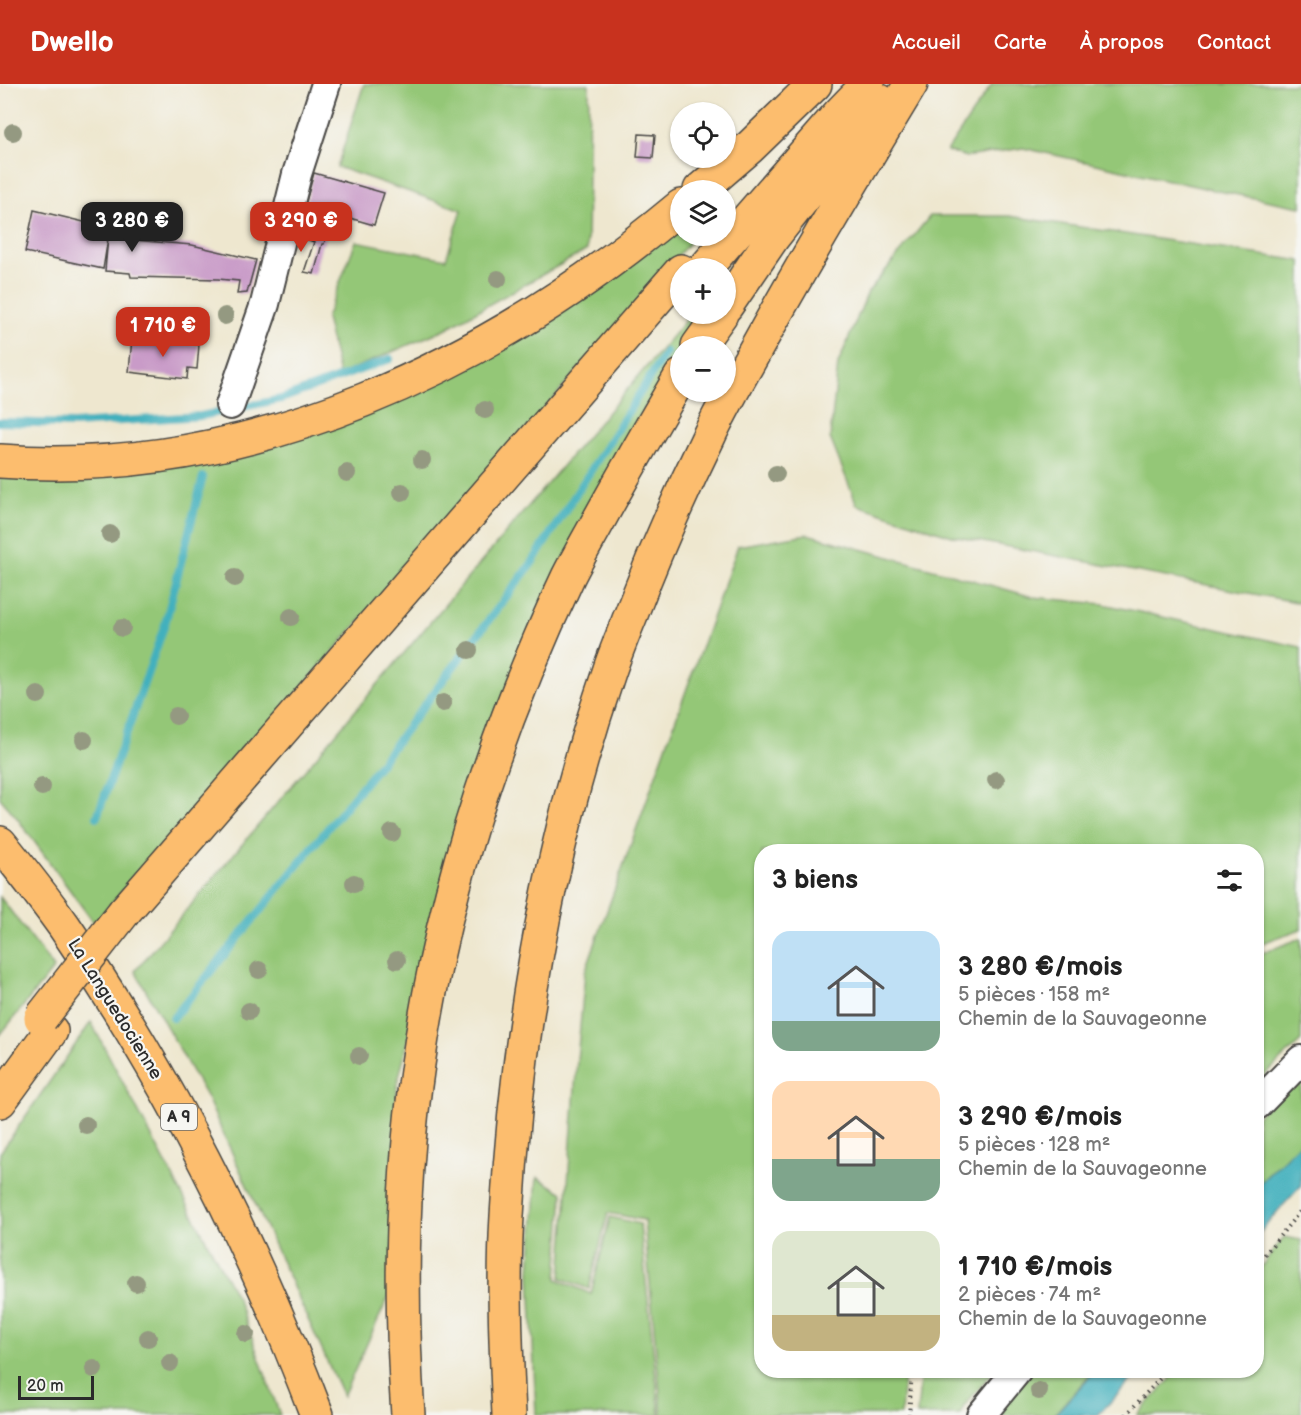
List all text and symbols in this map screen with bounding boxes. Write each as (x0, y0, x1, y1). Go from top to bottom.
text: Dwello (30, 26, 114, 59)
text: Accueil (892, 30, 961, 55)
text: Carte (994, 30, 1047, 55)
text: À propos (1080, 30, 1164, 55)
text: Contact (1197, 30, 1271, 55)
map controls (670, 102, 736, 402)
button: locate (670, 102, 736, 168)
button: layers (670, 180, 736, 246)
pin: 3 280 € (77, 202, 187, 253)
pin: 3 290 € (246, 202, 356, 253)
text: 3 280 € (95, 209, 169, 233)
text: 3 290 € (264, 209, 338, 233)
button: + (670, 258, 736, 324)
pin: 1 710 € (108, 307, 218, 358)
text: 1 710 € (130, 314, 196, 338)
button: − (670, 336, 736, 402)
icon: filters (1213, 864, 1246, 897)
text: 3 biens (772, 865, 858, 896)
street label: La Languedocienne (63, 935, 167, 1084)
text: 3 280 €/mois (958, 952, 1123, 983)
icon: home (820, 955, 892, 1027)
text: 5 pièces · 158 m² (958, 983, 1110, 1007)
text: Chemin de la Sauvageonne (958, 1007, 1207, 1031)
text: 3 290 €/mois (958, 1102, 1122, 1133)
road number: A 9 (161, 1104, 197, 1130)
icon: home (820, 1105, 892, 1177)
text: 5 pièces · 128 m² (958, 1133, 1110, 1157)
text: Chemin de la Sauvageonne (958, 1157, 1207, 1181)
text: 1 710 €/mois (958, 1252, 1112, 1283)
icon: home (820, 1255, 892, 1327)
text: 2 pièces · 74 m² (958, 1283, 1101, 1307)
text: Chemin de la Sauvageonne (958, 1307, 1207, 1331)
scale bar (18, 1373, 94, 1400)
text: 20 m (27, 1377, 63, 1396)

